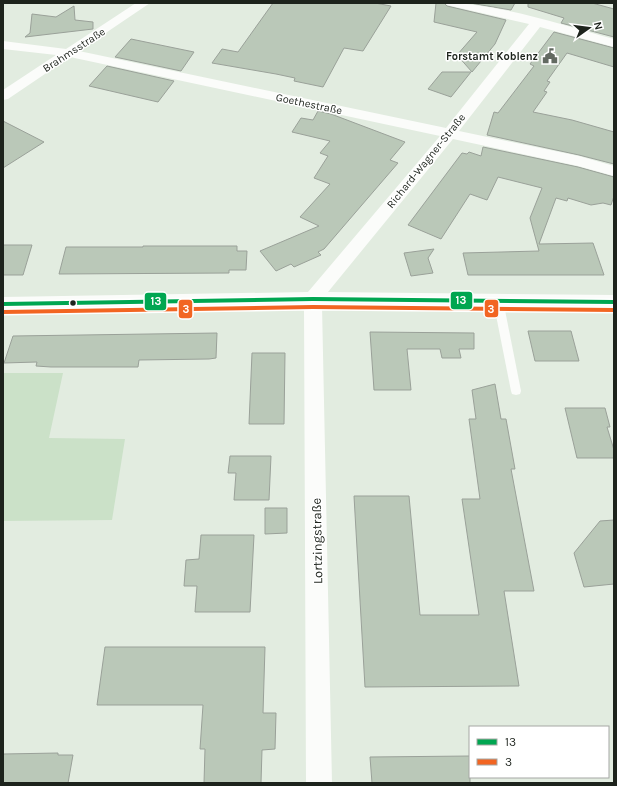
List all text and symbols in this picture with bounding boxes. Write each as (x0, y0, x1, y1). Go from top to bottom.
north arrow (569, 8, 609, 48)
text: N (591, 20, 605, 31)
street label: Brahmsstraße (40, 25, 108, 75)
public building icon: Forstamt Koblenz (541, 47, 559, 65)
place label: Forstamt Koblenz (446, 50, 538, 63)
street label: Goethestraße (275, 91, 344, 117)
street label: Richard-Wagner-Straße (384, 111, 468, 211)
line badge: 13 (450, 291, 473, 310)
line badge: 13 (144, 292, 167, 311)
text: 13 (456, 294, 467, 307)
text: 13 (151, 295, 162, 308)
unlabelled marker (68, 298, 78, 308)
line badge: 3 (178, 299, 193, 319)
line badge: 3 (484, 299, 499, 318)
text: 3 (183, 303, 190, 316)
text: 3 (488, 303, 495, 316)
street label: Lortzingstraße (309, 497, 325, 584)
legend (469, 726, 609, 778)
text: 13 (505, 735, 516, 749)
text: 3 (505, 755, 512, 769)

